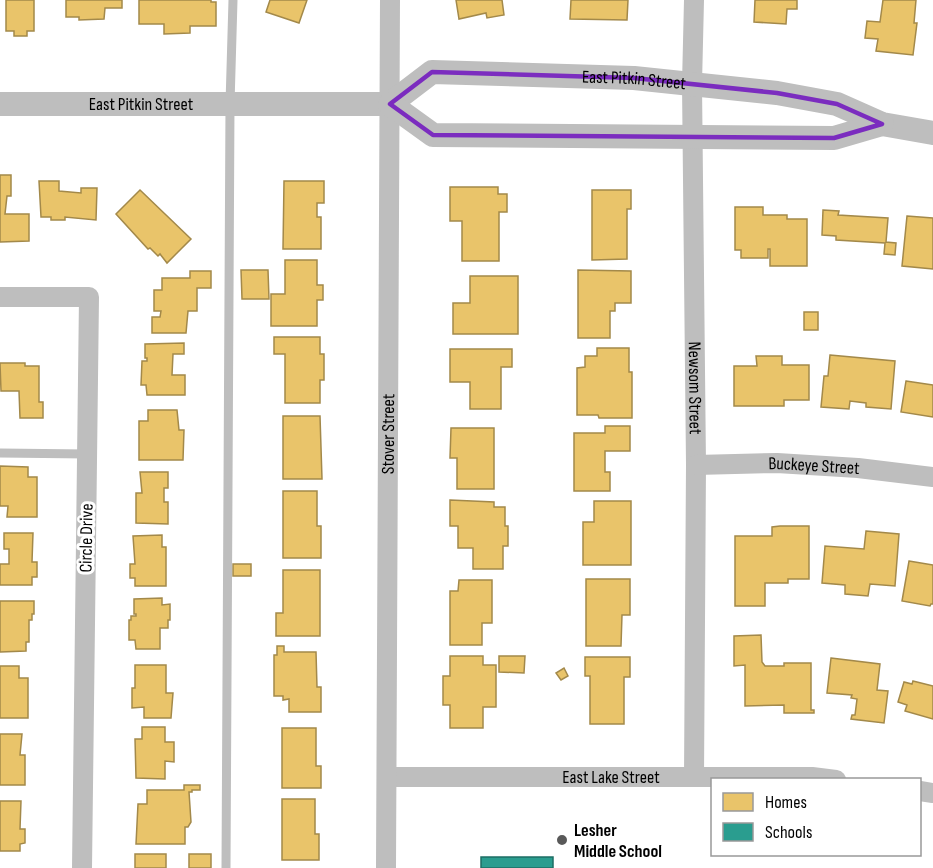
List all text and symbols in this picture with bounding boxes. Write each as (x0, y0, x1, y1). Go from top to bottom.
street label: East Pitkin Street (582, 66, 688, 94)
street label: East Pitkin Street (89, 94, 194, 115)
street label: Newsom Street (684, 341, 706, 435)
street label: Stover Street (378, 393, 399, 474)
street label: Buckeye Street (768, 453, 861, 479)
street label: Circle Drive (75, 503, 98, 573)
street label: East Lake Street (562, 767, 660, 788)
legend (711, 778, 921, 856)
text: Homes (765, 792, 807, 813)
place label: Lesher Middle School (574, 820, 662, 862)
text: Schools (765, 822, 812, 843)
marker: Lesher Middle School (555, 833, 569, 847)

